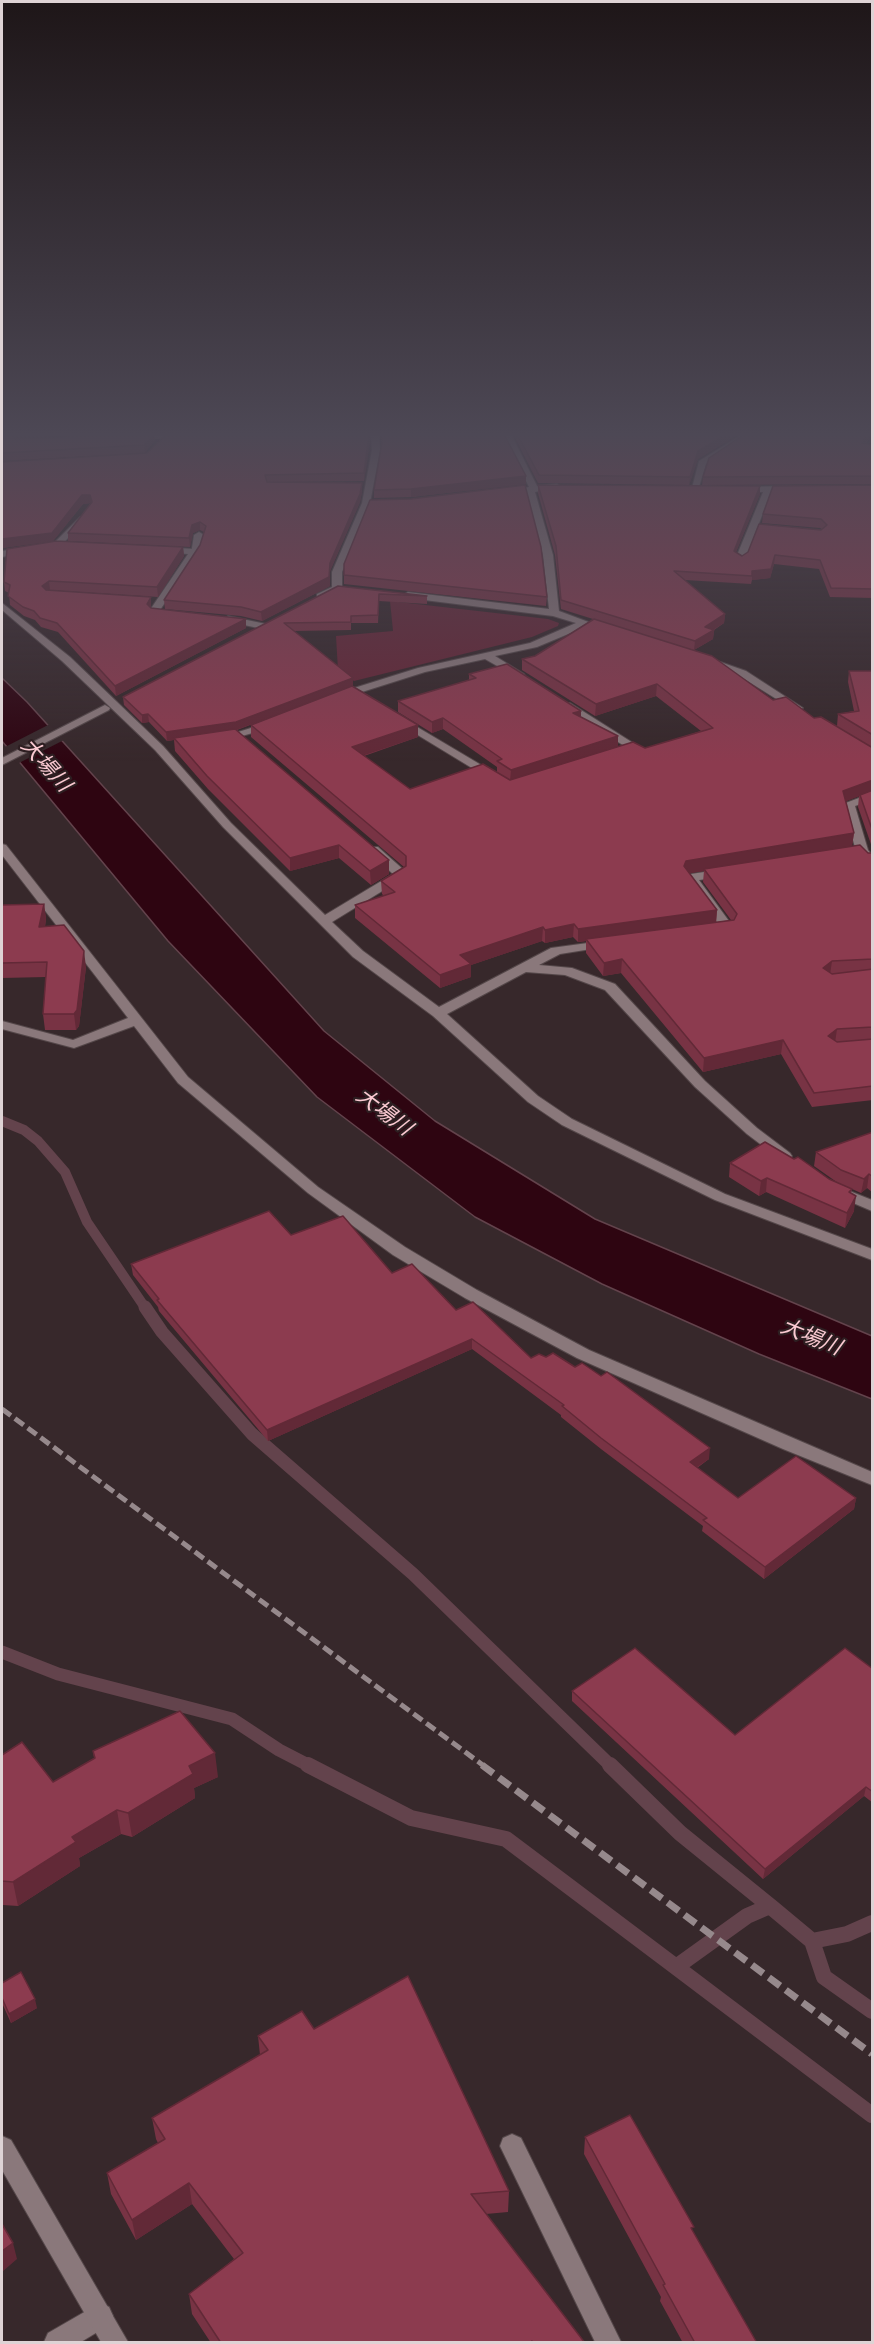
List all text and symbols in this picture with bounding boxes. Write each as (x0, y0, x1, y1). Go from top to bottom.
water label: 大場川 (16, 733, 76, 797)
water label: 大場川 (351, 1083, 417, 1141)
water label: 大場川 (777, 1314, 845, 1360)

